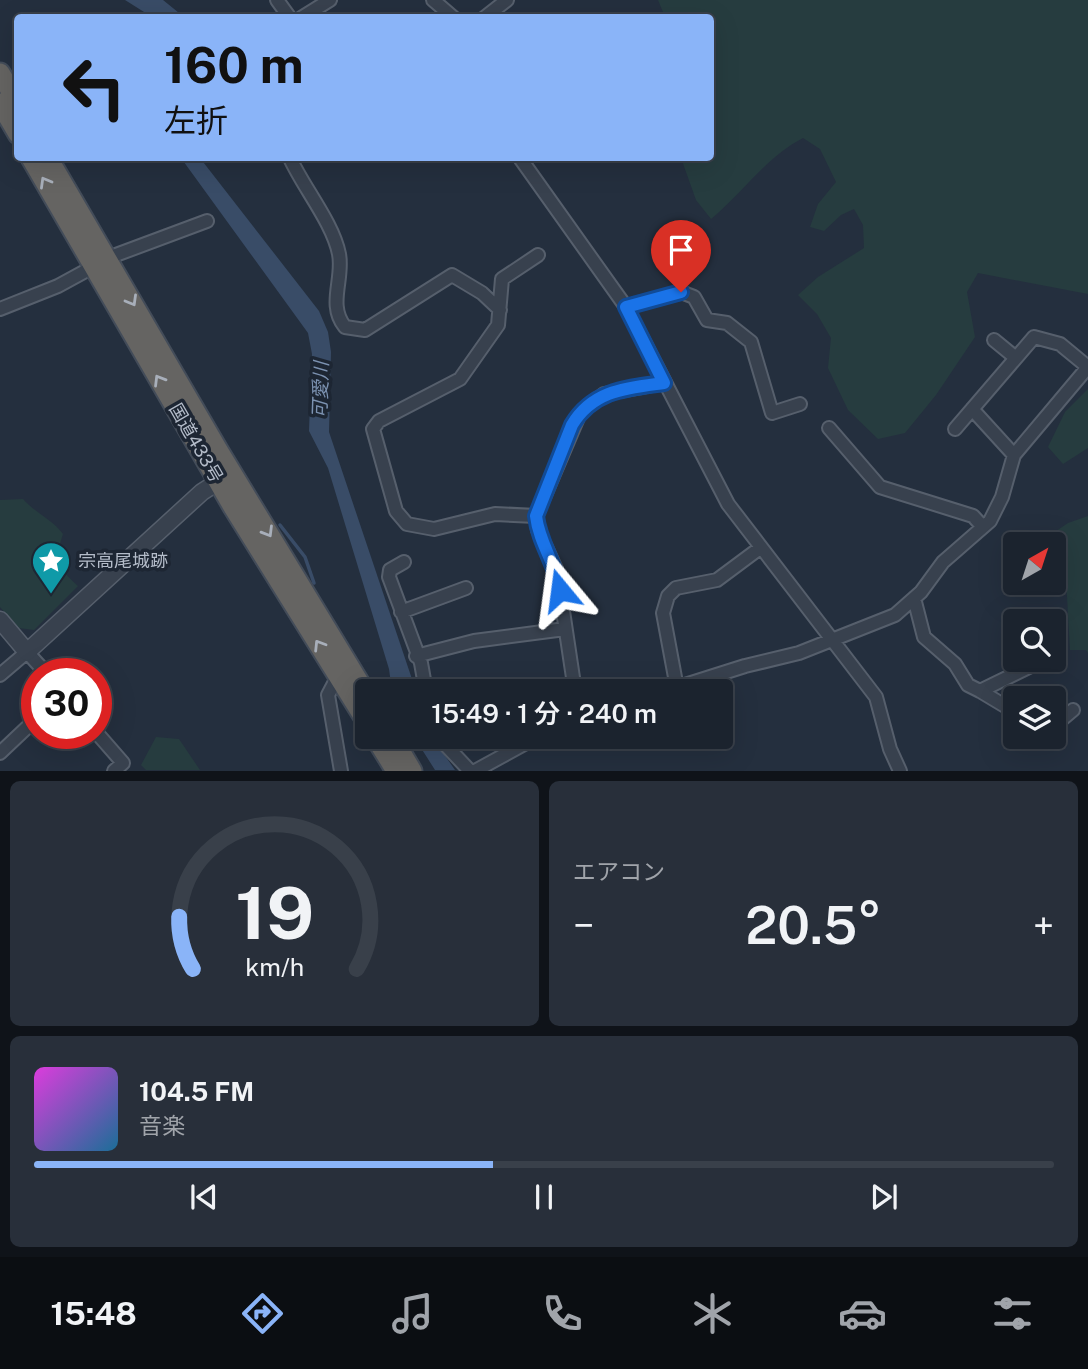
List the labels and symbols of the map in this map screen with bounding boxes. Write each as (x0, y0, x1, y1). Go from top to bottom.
one-way arrow (40, 177, 53, 190)
pin (651, 220, 711, 292)
one-way arrow (124, 294, 137, 307)
water label: 可愛川 (308, 359, 332, 419)
one-way arrow (154, 374, 167, 387)
street label: 国道433号 (165, 399, 227, 486)
one-way arrow (260, 525, 273, 538)
north arrow (1003, 532, 1066, 595)
place icon: 宗高尾城跡 (30, 540, 72, 595)
place label: 宗高尾城跡 (78, 550, 168, 571)
position arrow (523, 553, 597, 627)
one-way arrow (314, 640, 327, 653)
speed limit sign: 30 (21, 658, 112, 749)

